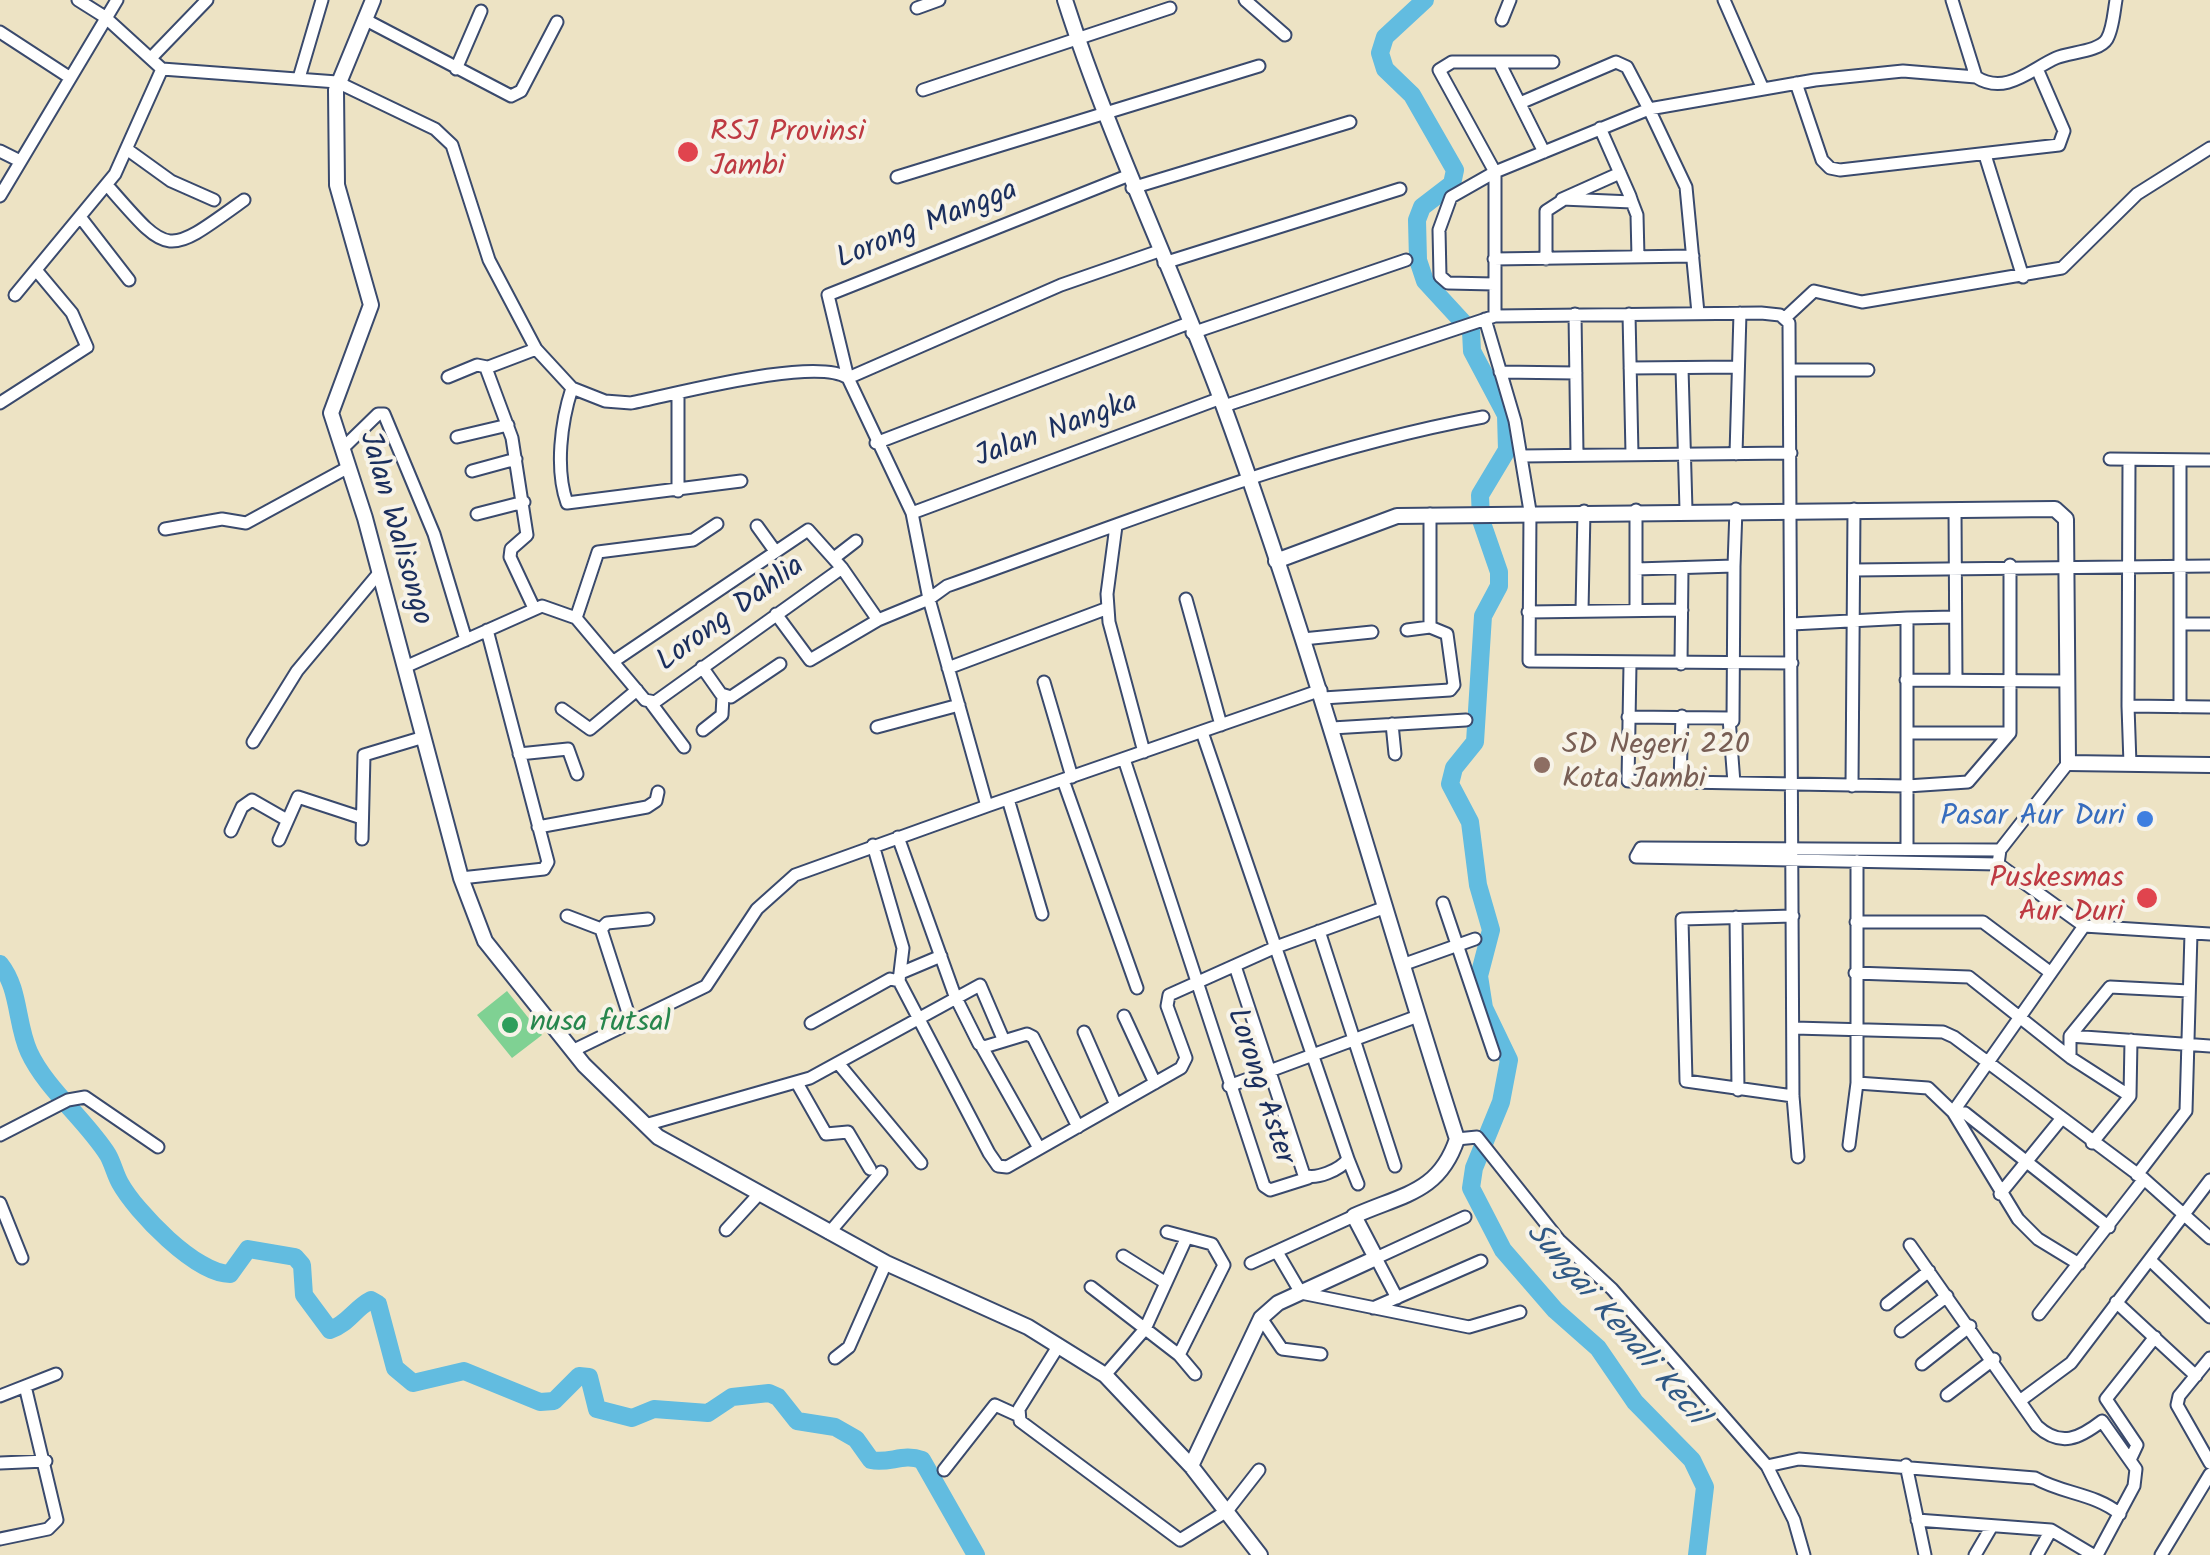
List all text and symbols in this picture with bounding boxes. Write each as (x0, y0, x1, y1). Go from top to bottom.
place label: RSJ Provinsi Jambi (710, 117, 865, 188)
marker: RSJ Provinsi Jambi (675, 139, 701, 165)
street label: Lorong Mangga (832, 174, 1024, 280)
street label: Jalan Nangka (971, 386, 1143, 478)
street label: Jalan Walisongo (348, 428, 438, 630)
street label: Lorong Dahlia (651, 550, 813, 682)
place label: SD Negeri 220 Kota Jambi (1562, 730, 1750, 800)
marker: SD Negeri 220 Kota Jambi (1531, 754, 1553, 776)
place label: Pasar Aur Duri (1940, 801, 2125, 837)
marker: Pasar Aur Duri (2134, 808, 2156, 830)
place label: Puskesmas Aur Duri (1989, 863, 2124, 934)
marker: Puskesmas Aur Duri (2134, 885, 2160, 911)
street label: Lorong Aster (1216, 1004, 1300, 1170)
place label: nusa futsal (530, 1007, 671, 1043)
marker: nusa futsal (499, 1014, 521, 1036)
water label: Sungai Kenali Kecil (1515, 1217, 1713, 1435)

